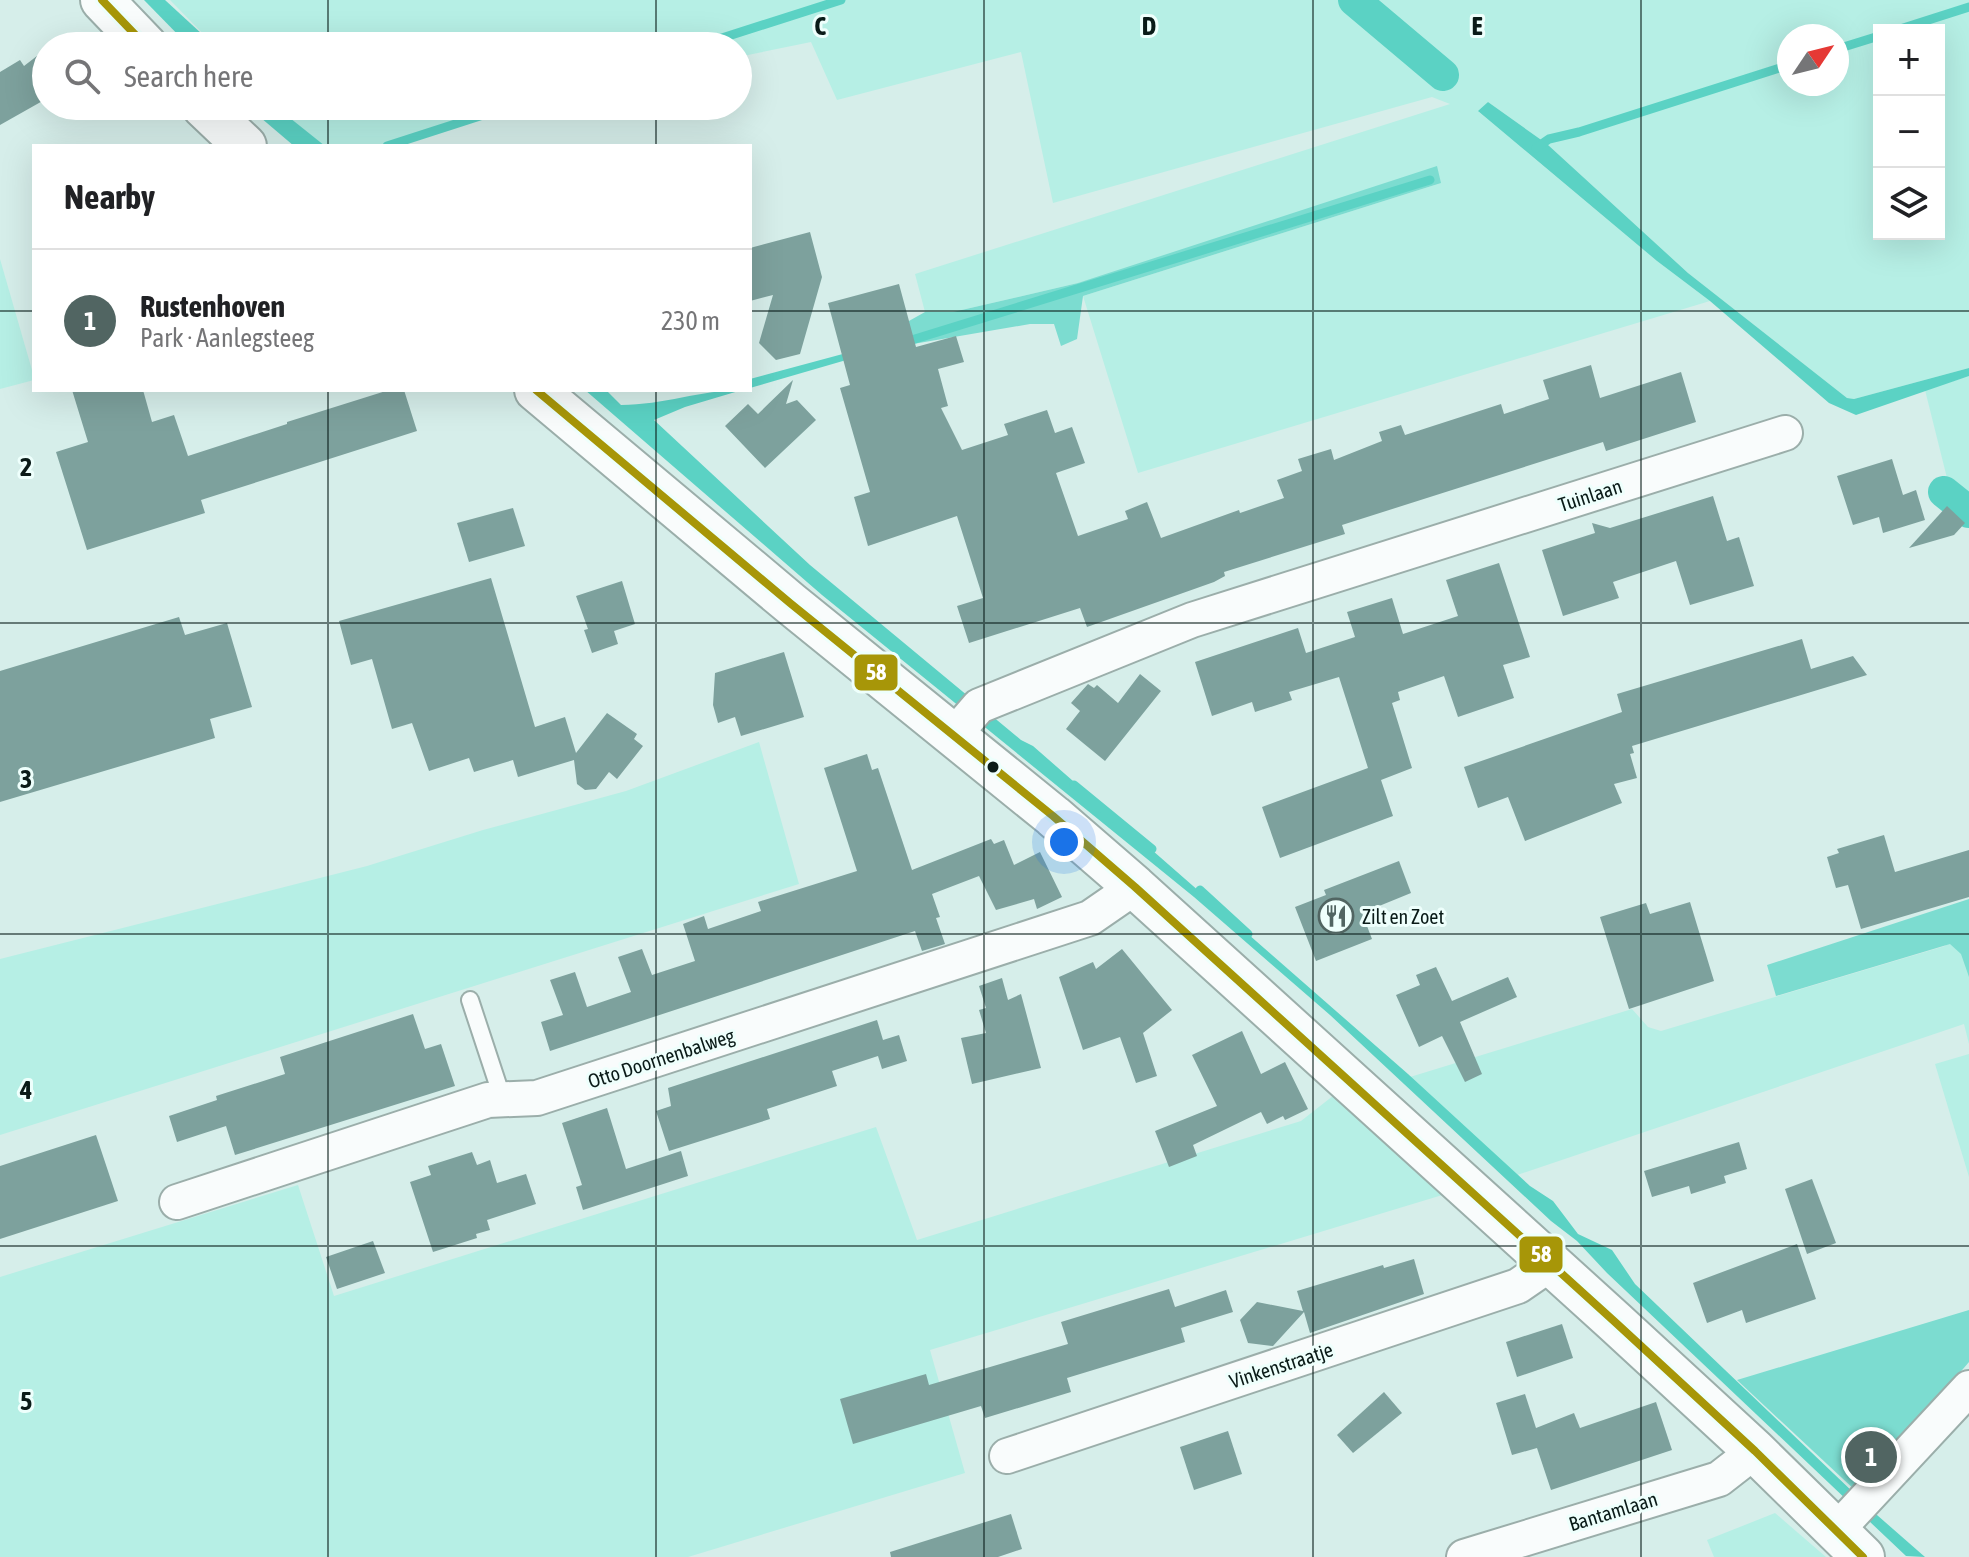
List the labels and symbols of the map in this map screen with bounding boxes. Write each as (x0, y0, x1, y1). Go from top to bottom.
text: C (814, 11, 826, 41)
text: D (1142, 11, 1156, 41)
text: E (1471, 11, 1483, 41)
north arrow (1777, 24, 1849, 96)
text: 2 (20, 452, 32, 482)
street label: Tuinlaan (1555, 474, 1625, 516)
line badge: 58 (853, 653, 899, 692)
text: 58 (866, 659, 886, 685)
unlabelled marker (985, 759, 1001, 775)
text: 3 (20, 764, 32, 794)
your location (1044, 822, 1084, 862)
restaurant icon: Zilt en Zoet (1317, 897, 1355, 935)
place label: Zilt en Zoet (1362, 905, 1444, 928)
street label: Otto Doornenbalweg (585, 1023, 738, 1093)
text: 4 (19, 1075, 32, 1105)
line badge: 58 (1518, 1235, 1564, 1274)
text: 58 (1531, 1241, 1551, 1267)
street label: Vinkenstraatje (1226, 1337, 1336, 1393)
text: 5 (20, 1386, 32, 1416)
pin: 1 (1845, 1427, 1897, 1487)
street label: Bantamlaan (1566, 1487, 1660, 1535)

